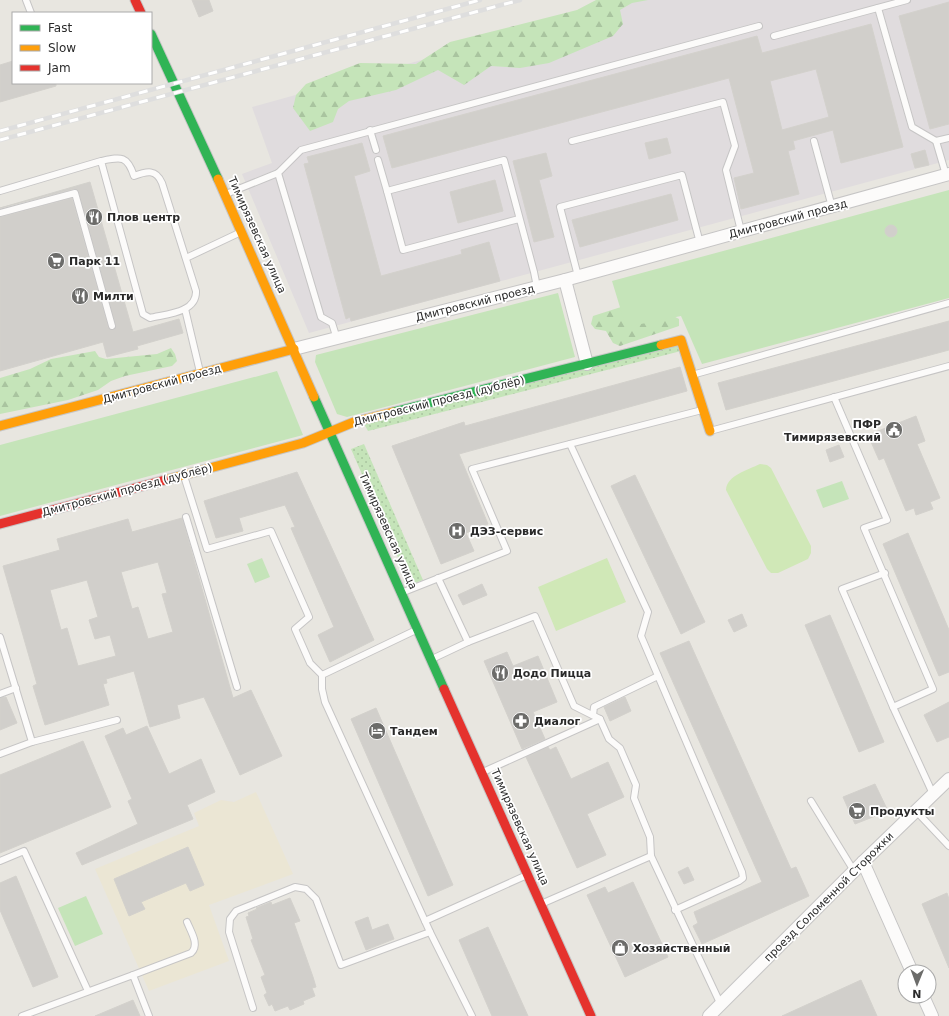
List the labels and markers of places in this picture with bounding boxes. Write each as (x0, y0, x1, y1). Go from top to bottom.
restaurant icon: Плов центр (84, 207, 104, 227)
place label: Плов центр (107, 211, 180, 224)
supermarket icon: Парк 11 (46, 251, 66, 271)
place label: Парк 11 (69, 255, 120, 268)
restaurant icon: Милти (70, 286, 90, 306)
place label: Милти (93, 290, 134, 303)
place label: ПФР Тимирязевский (784, 418, 881, 444)
public building icon: ПФР Тимирязевский (884, 420, 904, 440)
hospital icon: ДЭЗ-сервис (447, 521, 467, 541)
place label: ДЭЗ-сервис (470, 525, 543, 538)
restaurant icon: Додо Пицца (490, 663, 510, 683)
place label: Додо Пицца (513, 667, 591, 680)
pharmacy icon: Диалог (511, 711, 531, 731)
place label: Диалог (534, 715, 581, 728)
hotel icon: Тандем (367, 721, 387, 741)
place label: Тандем (390, 725, 438, 738)
supermarket icon: Продукты (847, 801, 867, 821)
place label: Продукты (870, 805, 935, 818)
shop icon: Хозяйственный (610, 938, 630, 958)
place label: Хозяйственный (633, 942, 730, 955)

